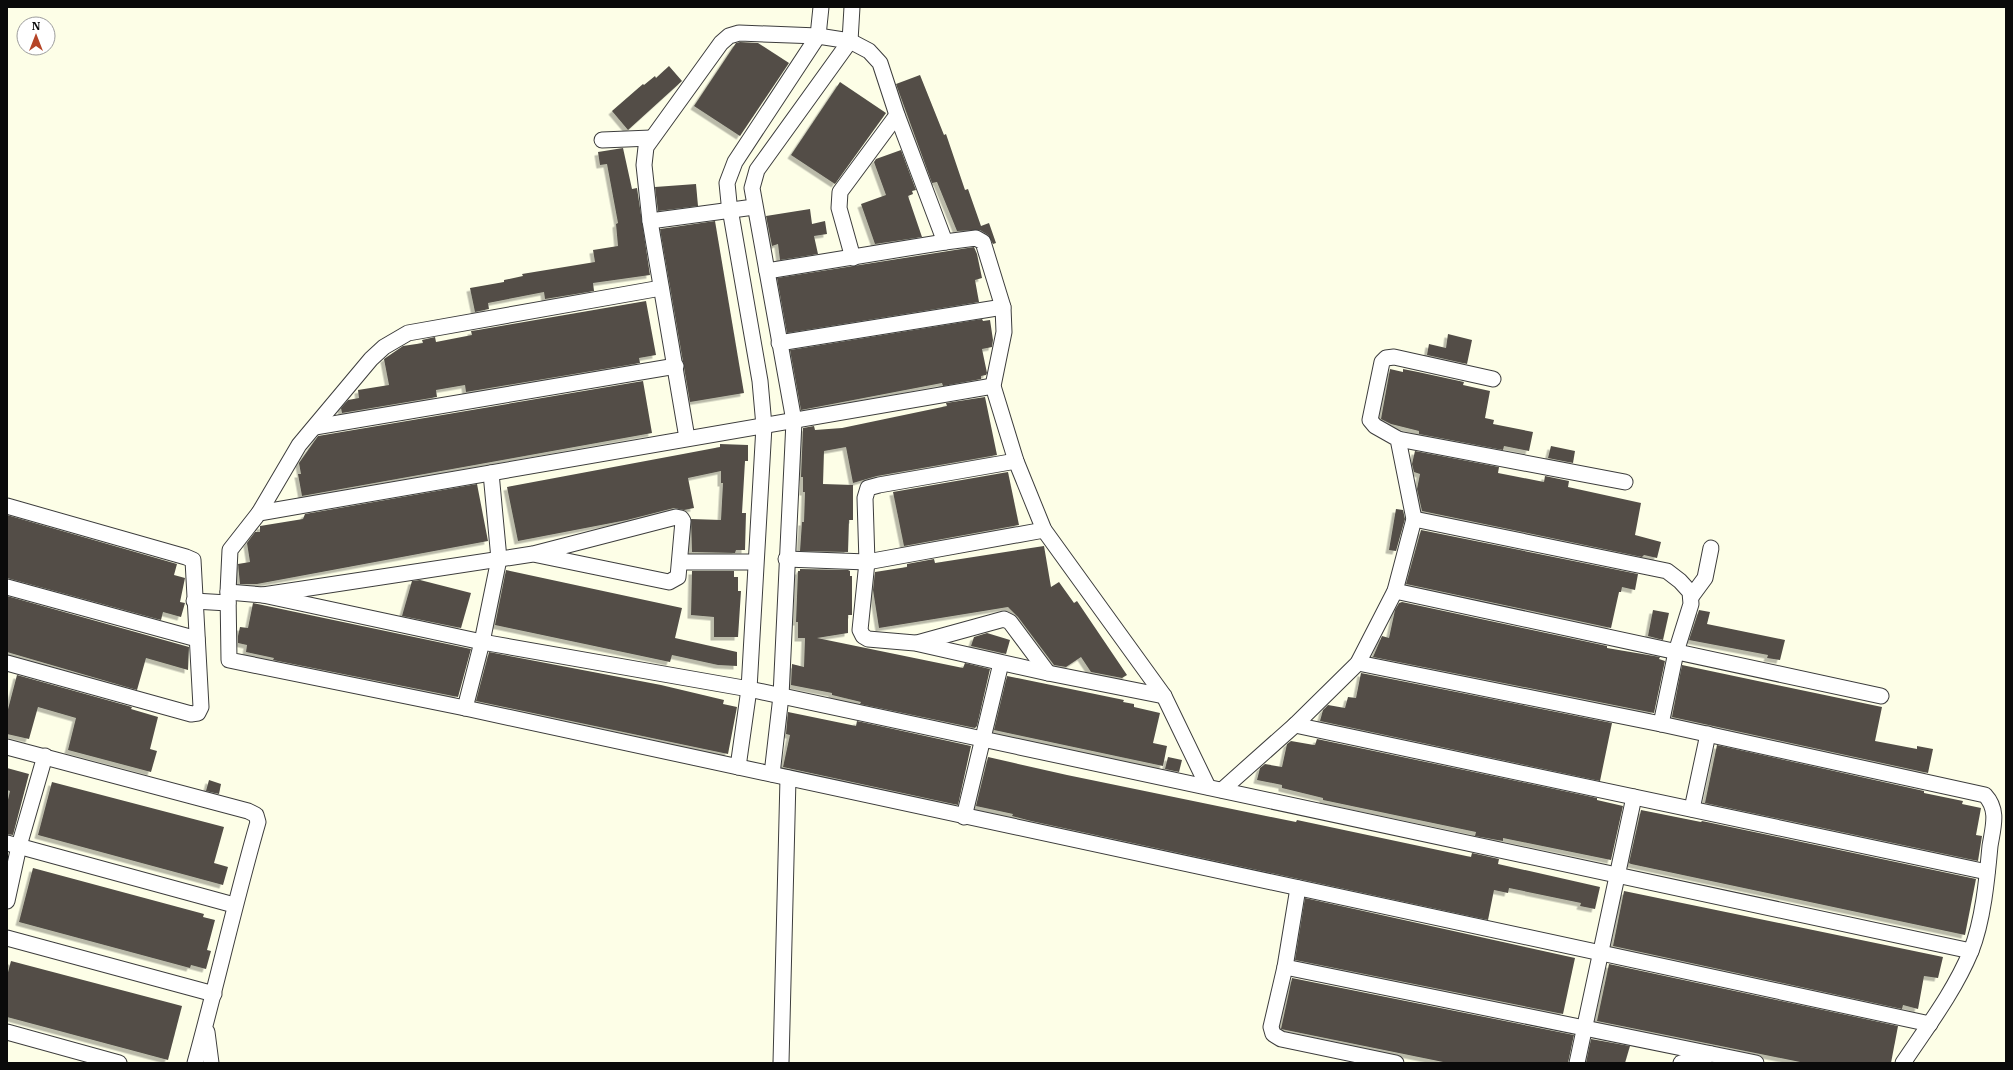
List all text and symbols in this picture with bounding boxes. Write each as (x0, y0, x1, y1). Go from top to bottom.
north arrow (16, 16, 56, 56)
text: N (32, 19, 41, 33)

